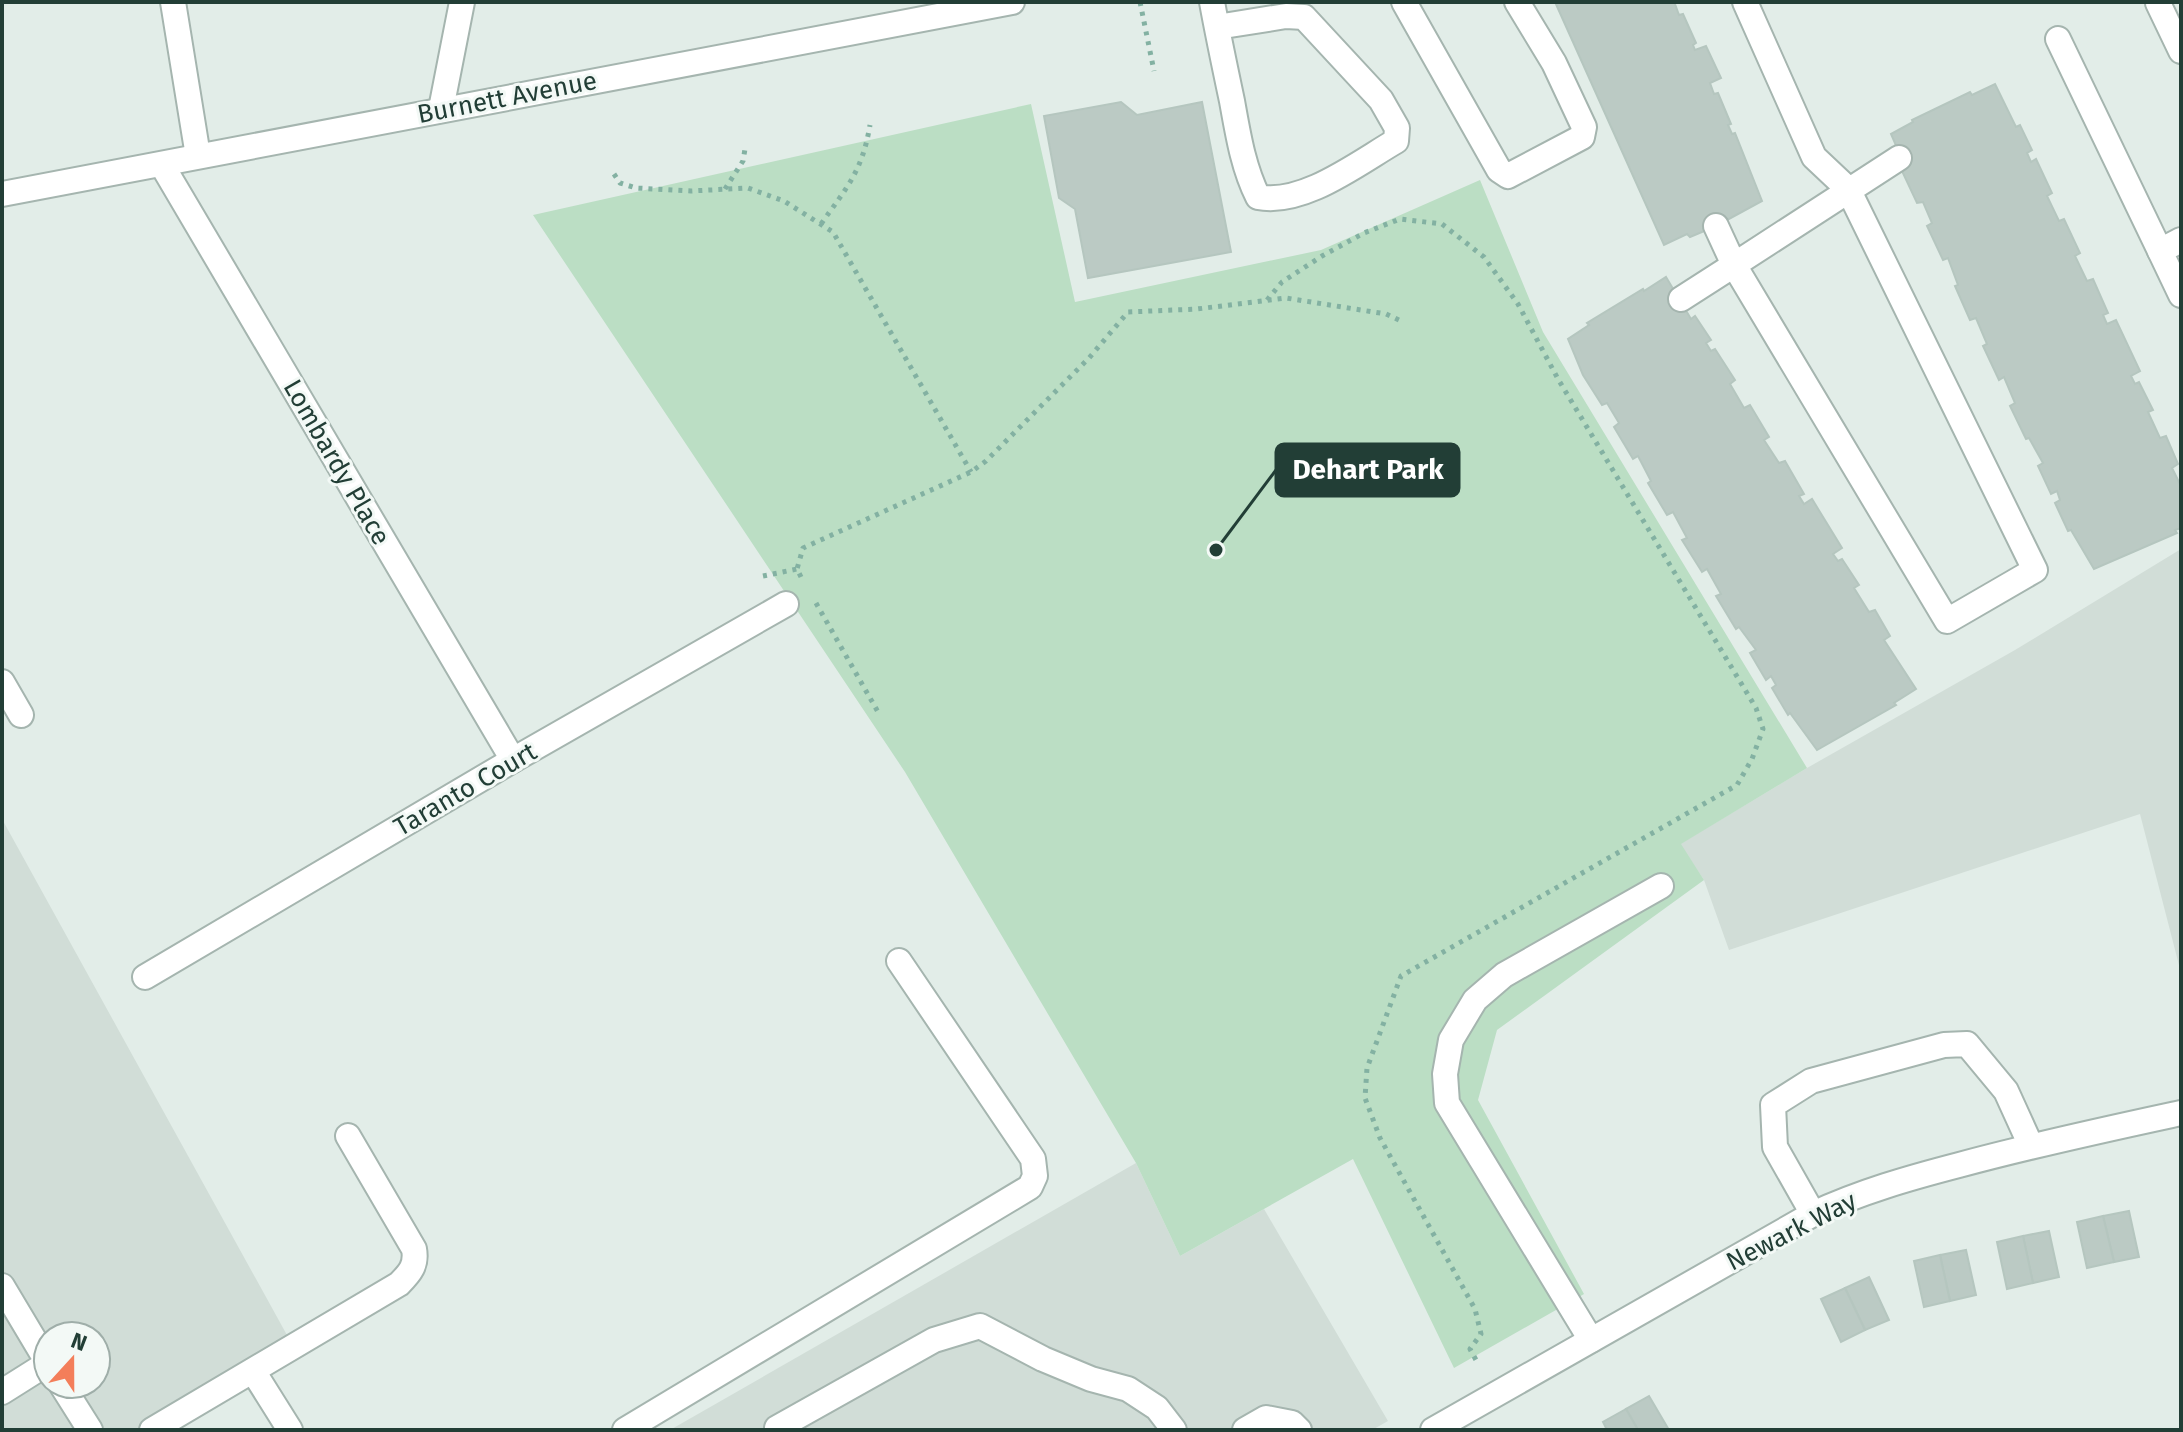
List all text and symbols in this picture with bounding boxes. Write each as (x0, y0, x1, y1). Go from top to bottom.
street label: Burnett Avenue (415, 65, 600, 130)
street label: Lombardy Place (277, 374, 397, 551)
callout: Dehart Park (1276, 444, 1459, 496)
text: Dehart Park (1292, 453, 1444, 486)
street label: Taranto Court (388, 736, 543, 843)
street label: Newark Way (1721, 1185, 1862, 1277)
north arrow (32, 1320, 112, 1400)
text: N (67, 1327, 91, 1357)

